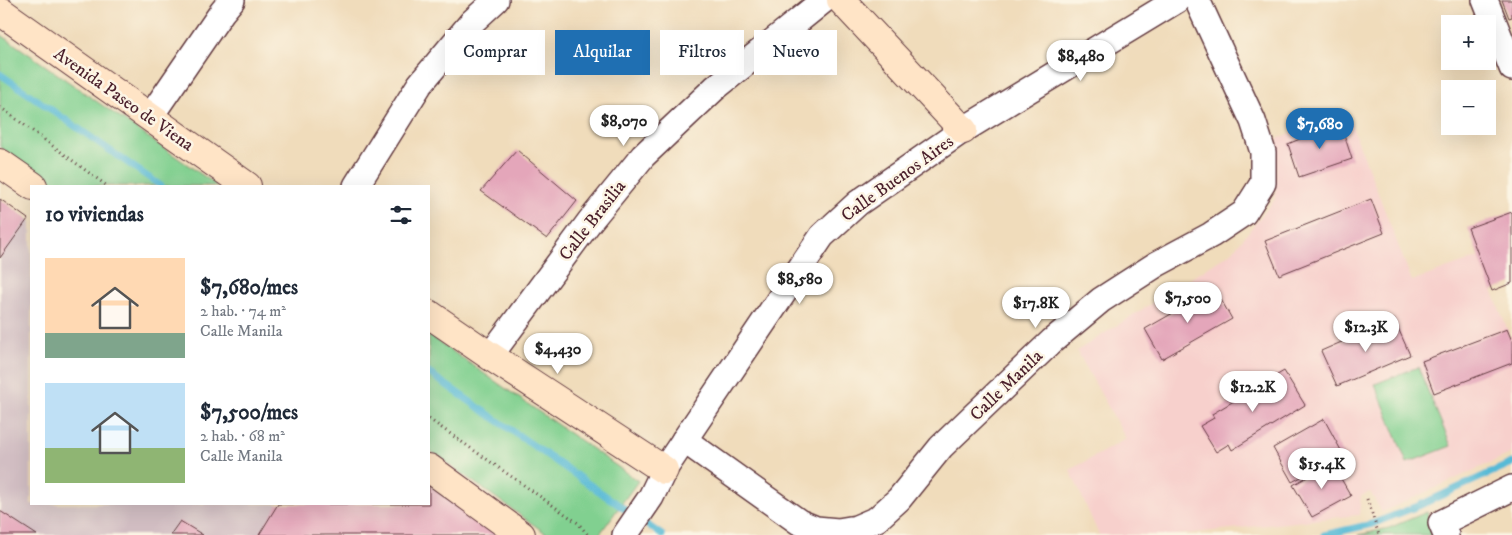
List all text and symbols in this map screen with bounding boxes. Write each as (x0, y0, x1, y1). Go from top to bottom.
map controls (1441, 15, 1496, 135)
button: + (1441, 15, 1496, 70)
chip: Comprar (445, 30, 545, 75)
chip: Alquilar (555, 30, 650, 75)
chip: Filtros (660, 30, 744, 75)
chip: Nuevo (754, 30, 837, 75)
pin: $8,480 (1040, 39, 1122, 82)
street label: Avenida Paseo de Viena (49, 43, 198, 157)
text: $8,480 (1057, 46, 1105, 66)
button: − (1441, 80, 1496, 135)
pin: $8,070 (583, 104, 665, 147)
pin: $7,680 (1279, 108, 1361, 150)
text: $8,070 (601, 111, 647, 131)
text: $7,680 (1297, 114, 1343, 134)
street label: Calle Buenos Aires (837, 131, 958, 227)
street label: Calle Brasilia (555, 176, 631, 265)
icon: filters (387, 201, 415, 229)
text: 10 viviendas (45, 202, 144, 228)
pin: $8,580 (759, 262, 841, 305)
text: $8,580 (777, 269, 823, 289)
text: $7,680/mes (200, 275, 298, 301)
icon: home (85, 278, 145, 338)
pin: $7,500 (1147, 282, 1229, 324)
pin: $17.8K (995, 286, 1077, 329)
text: $7,500 (1165, 288, 1211, 308)
text: $17.8K (1013, 293, 1059, 313)
text: 2 hab. · 74 m² (200, 301, 286, 321)
pin: $12.3K (1325, 310, 1407, 353)
text: $12.3K (1344, 317, 1388, 337)
text: Calle Manila (200, 321, 283, 341)
pin: $4,430 (517, 332, 599, 375)
text: $4,430 (535, 339, 581, 359)
street label: Calle Manila (966, 345, 1048, 426)
pin: $12.2K (1212, 370, 1294, 413)
text: $12.2K (1230, 377, 1276, 397)
text: $7,500/mes (200, 400, 298, 426)
icon: home (85, 403, 145, 463)
text: 2 hab. · 68 m² (200, 426, 285, 446)
text: Calle Manila (200, 446, 283, 466)
pin: $15.4K (1281, 448, 1363, 490)
text: $15.4K (1299, 454, 1345, 474)

